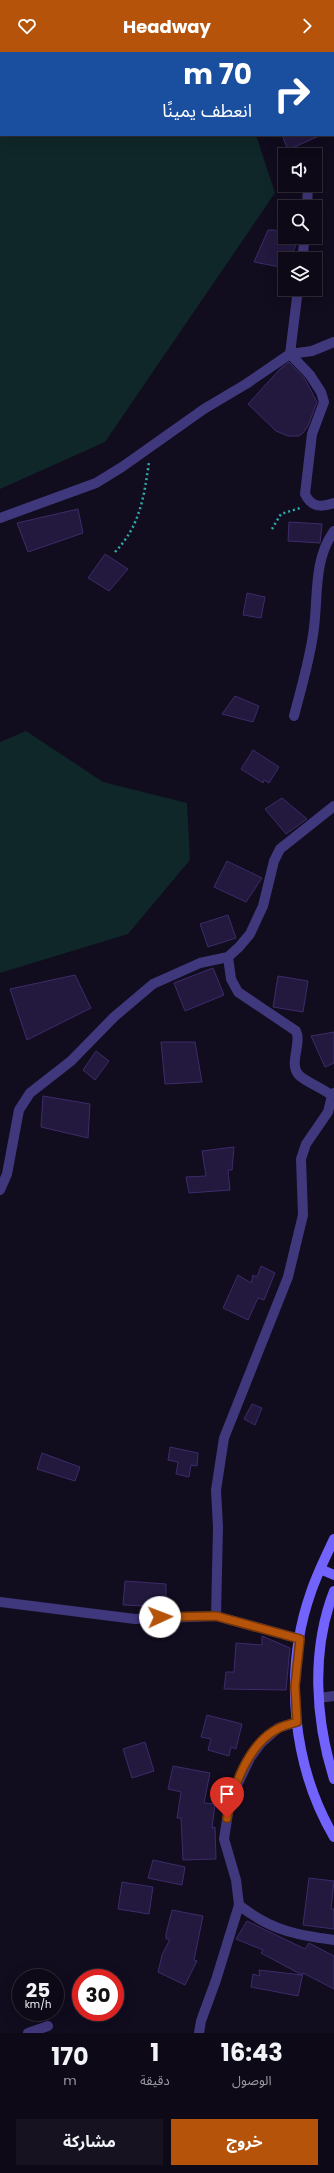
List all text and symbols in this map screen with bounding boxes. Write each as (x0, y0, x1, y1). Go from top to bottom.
text: Headway (123, 14, 211, 39)
icon: heart (16, 15, 38, 37)
icon: forward (296, 15, 318, 37)
text: 70 m (183, 55, 252, 94)
icon: right (266, 68, 318, 120)
text: انعطف يمينًا (162, 98, 252, 123)
map controls (278, 148, 322, 296)
button: sound (278, 148, 322, 192)
button: search (278, 200, 322, 244)
button: layers (278, 252, 322, 296)
position arrow (139, 1596, 181, 1638)
pin (210, 1777, 244, 1818)
icon: arrive (216, 1783, 238, 1805)
speed limit sign: 30 (72, 1969, 124, 2021)
text: 25 (26, 1976, 50, 2004)
text: km/h (25, 1997, 51, 2012)
text: 1 (150, 2036, 159, 2069)
text: 16:43 (221, 2036, 283, 2069)
text: 170 (51, 2040, 89, 2073)
text: m (63, 2071, 77, 2090)
text: دقيقة (140, 2071, 170, 2090)
text: الوصول (232, 2071, 272, 2090)
button: مشاركة (16, 2119, 163, 2165)
button: خروج (171, 2119, 318, 2165)

